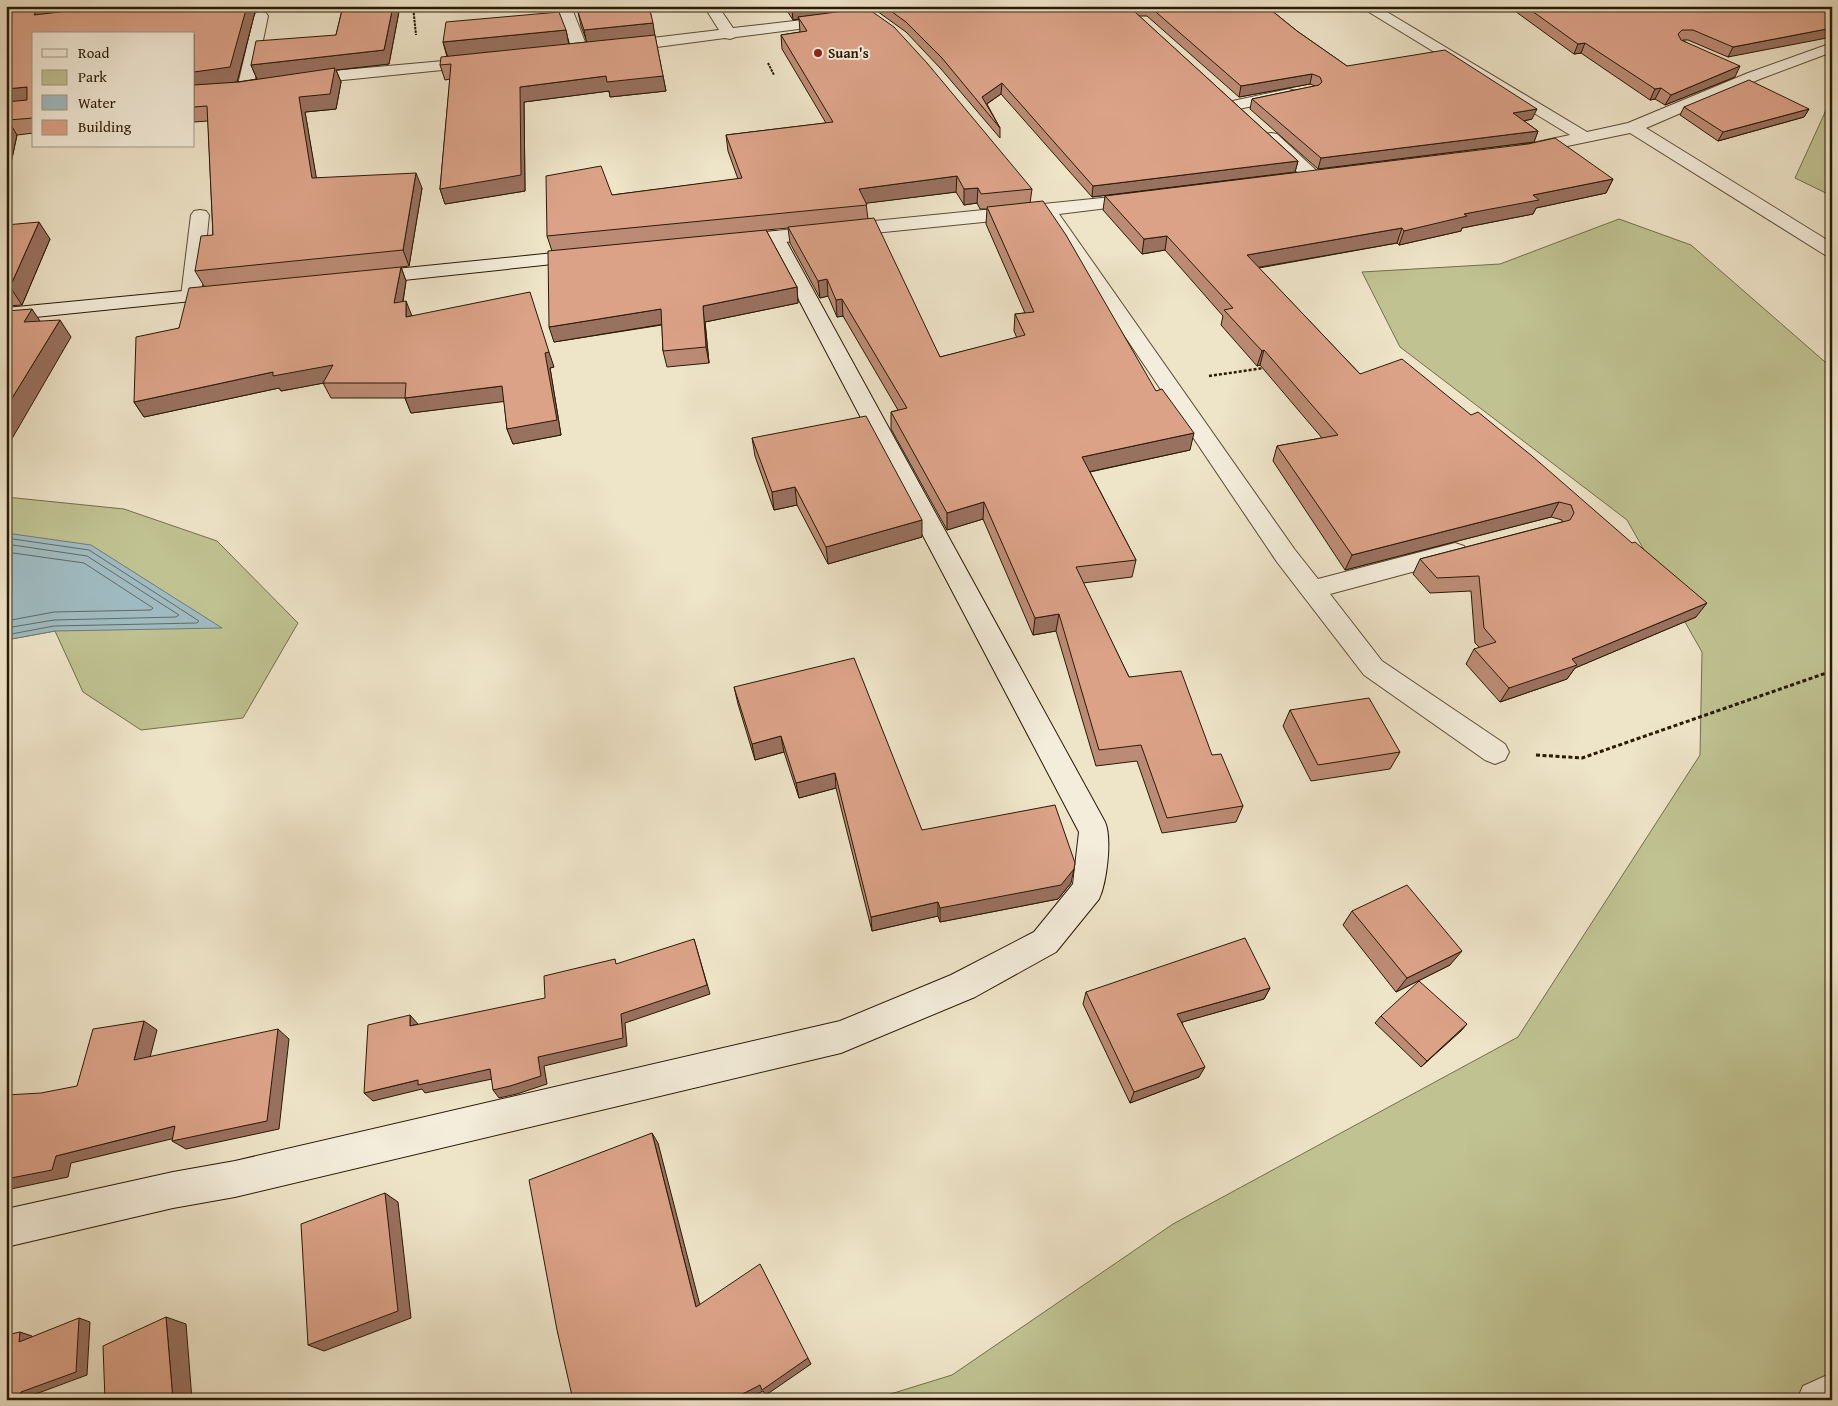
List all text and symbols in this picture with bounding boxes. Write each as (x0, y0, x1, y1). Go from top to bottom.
legend (32, 32, 195, 148)
text: Road (78, 42, 109, 63)
place label: Suan's (828, 43, 869, 63)
marker: Suan's (812, 47, 824, 59)
text: Park (78, 66, 107, 87)
text: Water (78, 92, 116, 113)
text: Building (78, 116, 132, 137)

